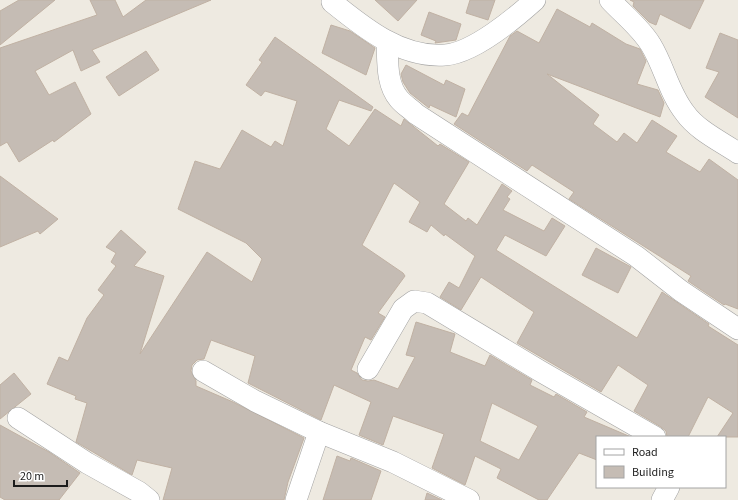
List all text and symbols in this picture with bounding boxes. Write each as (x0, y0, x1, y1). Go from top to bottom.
legend (596, 436, 726, 488)
text: Road (632, 444, 658, 461)
scale bar (14, 462, 67, 488)
text: Building (632, 464, 674, 481)
text: 20 m (20, 468, 44, 485)

